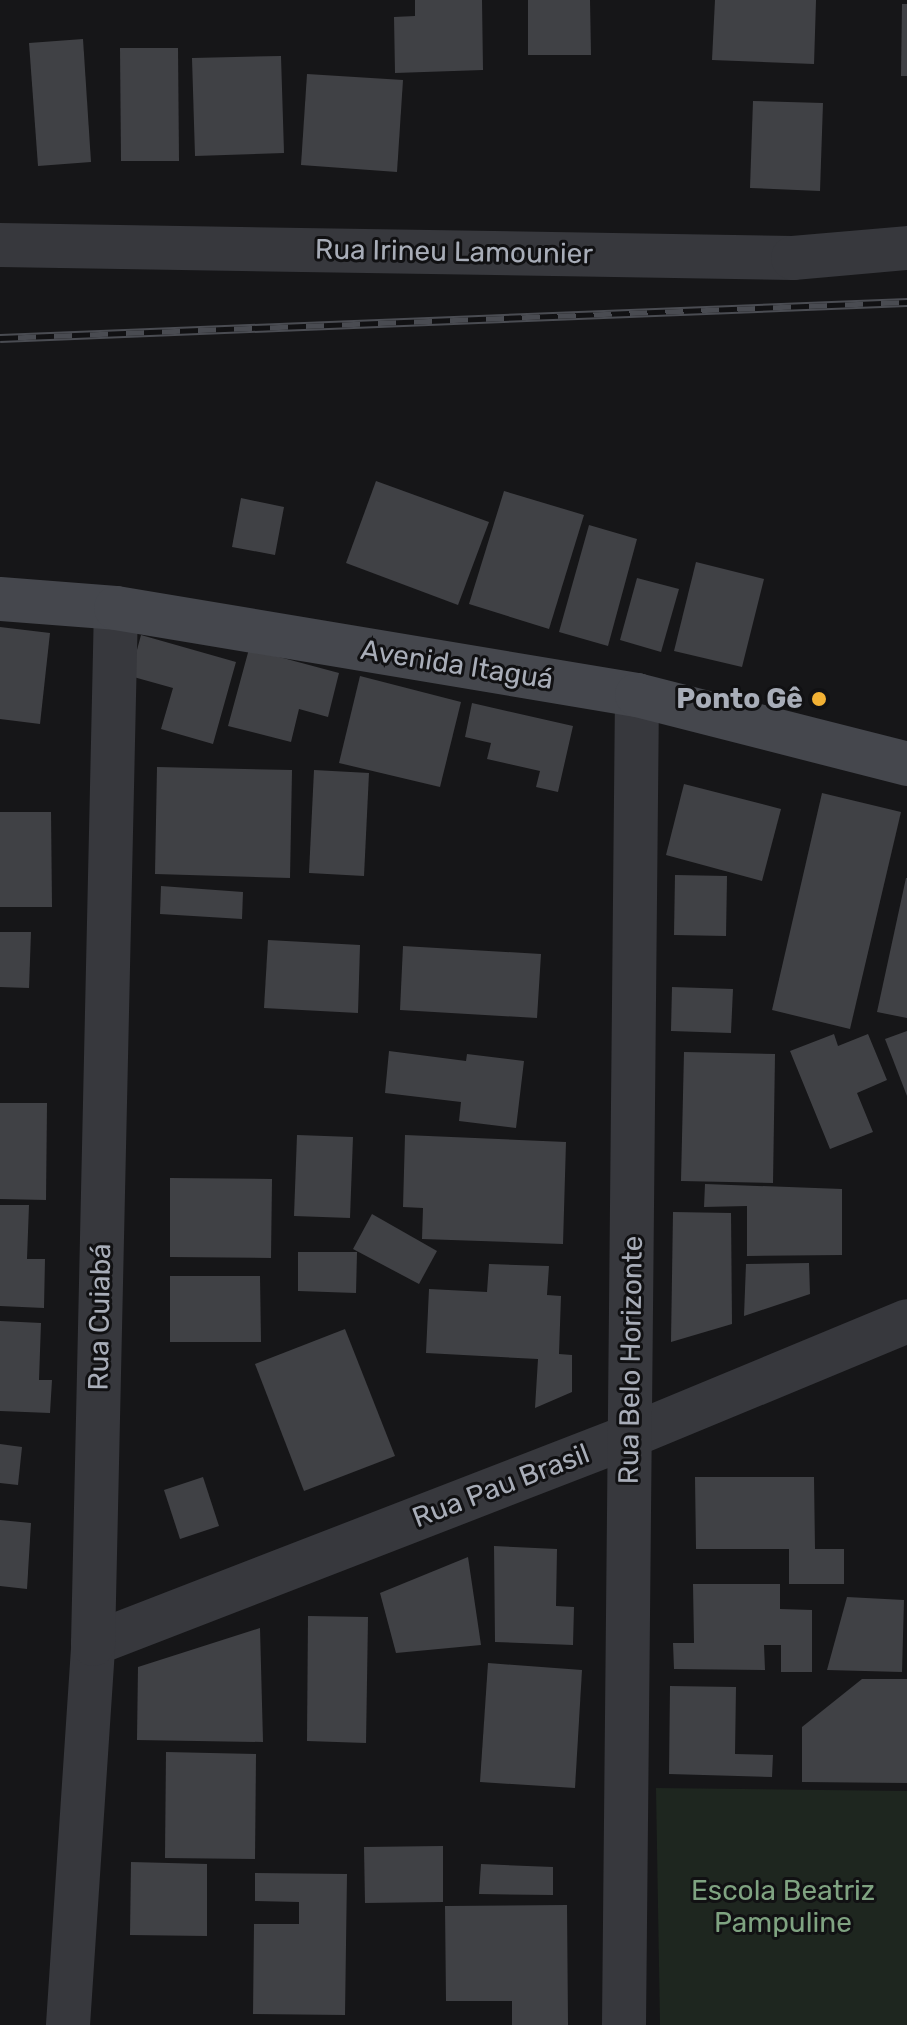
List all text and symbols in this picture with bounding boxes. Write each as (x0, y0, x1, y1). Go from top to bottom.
street label: Rua Irineu Lamounier (315, 233, 593, 271)
street label: Avenida Itaguá (358, 633, 556, 697)
place label: Ponto Gê (676, 682, 803, 716)
marker: Ponto Gê (810, 690, 828, 708)
street label: Rua Belo Horizonte (612, 1235, 650, 1485)
street label: Rua Cuiabá (82, 1243, 118, 1391)
street label: Rua Pau Brasil (408, 1437, 594, 1535)
park label: Escola Beatriz Pampuline (691, 1874, 875, 1940)

